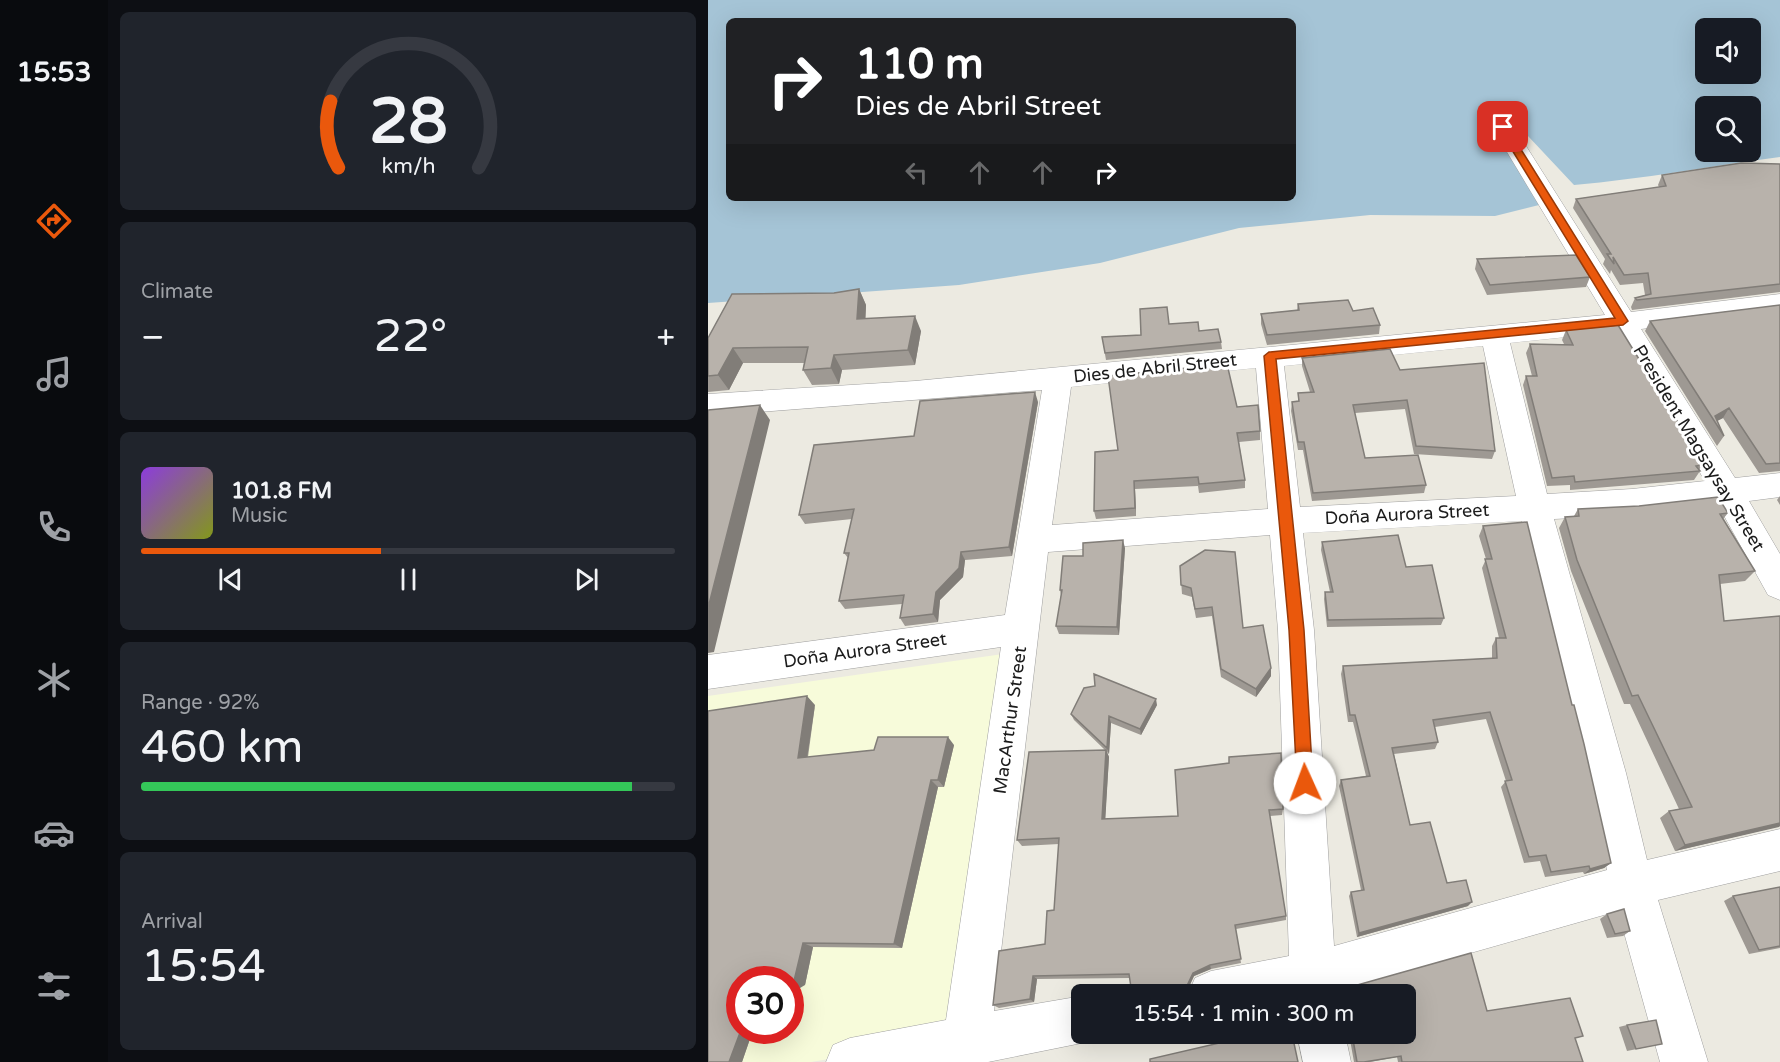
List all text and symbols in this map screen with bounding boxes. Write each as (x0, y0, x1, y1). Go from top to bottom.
map controls (1695, 18, 1761, 162)
button: sound (1695, 18, 1761, 84)
text: 110 m (855, 39, 984, 90)
icon: right (756, 42, 834, 120)
text: 15:53 (17, 56, 91, 89)
text: 28 (369, 85, 447, 160)
text: Dies de Abril Street (855, 90, 1101, 123)
button: search (1695, 96, 1761, 162)
pin (1477, 101, 1528, 152)
icon: arrive (1486, 110, 1519, 143)
text: km/h (381, 153, 435, 179)
icon: left (900, 156, 933, 189)
icon: ahead (963, 156, 996, 189)
icon: ahead (1026, 156, 1059, 189)
icon: right (1089, 156, 1122, 189)
icon: directions (33, 200, 75, 242)
text: Climate (141, 280, 213, 304)
text: 22° (374, 310, 447, 364)
text: − (141, 318, 165, 357)
text: + (656, 318, 675, 357)
street label: President Magsaysay Street (1628, 341, 1770, 555)
street label: Dies de Abril Street (1072, 348, 1238, 388)
icon: music (33, 353, 75, 395)
text: 101.8 FM (231, 478, 332, 504)
street label: Doña Aurora Street (1324, 499, 1490, 529)
text: Music (231, 504, 287, 528)
icon: phone (33, 506, 75, 548)
icon: previous (214, 563, 247, 596)
icon: pause (392, 563, 425, 596)
icon: next (570, 563, 603, 596)
street label: Doña Aurora Street (782, 628, 948, 672)
street label: MacArthur Street (989, 645, 1031, 795)
icon: climate (33, 659, 75, 701)
text: Range · 92% (141, 691, 260, 715)
text: 460 km (141, 721, 303, 775)
position arrow (1273, 751, 1337, 815)
icon: car (33, 812, 75, 854)
text: Arrival (141, 910, 203, 934)
text: 15:54 (141, 940, 266, 994)
icon: filters (33, 965, 75, 1007)
speed limit sign: 30 (726, 966, 804, 1044)
text: 15:54 · 1 min · 300 m (1133, 1001, 1354, 1027)

